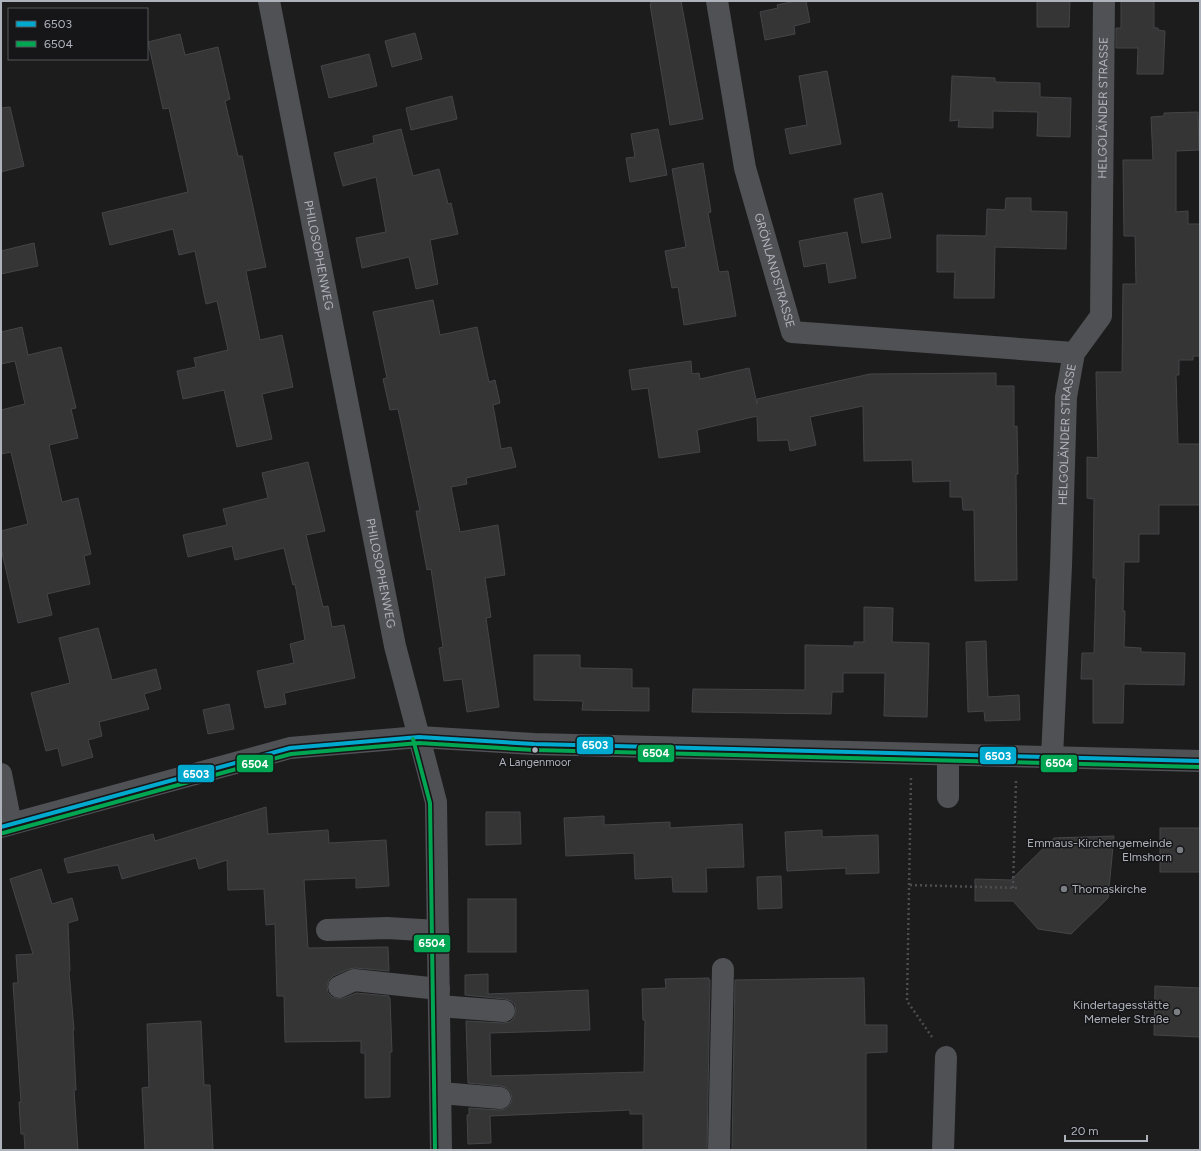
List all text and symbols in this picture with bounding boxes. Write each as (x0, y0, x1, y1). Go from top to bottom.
legend (8, 8, 148, 60)
text: 6503 (44, 17, 72, 31)
text: 6504 (44, 37, 73, 51)
street label: HELGOLÄNDER STRASSE (1095, 37, 1111, 179)
street label: PHILOSOPHENWEG (301, 199, 336, 311)
street label: GRÖNLANDSTRASSE (751, 212, 797, 330)
street label: HELGOLÄNDER STRASSE (1056, 363, 1079, 505)
street label: PHILOSOPHENWEG (363, 517, 398, 629)
line badge: 6503 (576, 736, 614, 755)
text: 6503 (582, 739, 608, 752)
line badge: 6504 (637, 744, 675, 763)
marker: A Langenmoor (530, 745, 540, 755)
line badge: 6503 (979, 746, 1017, 765)
text: 6504 (643, 747, 669, 760)
text: 6503 (985, 750, 1011, 763)
line badge: 6504 (236, 754, 274, 773)
line badge: 6504 (1040, 754, 1078, 773)
place label: A Langenmoor (499, 756, 571, 769)
text: 6504 (1046, 757, 1072, 770)
text: 6504 (242, 758, 268, 771)
line badge: 6503 (177, 764, 215, 783)
text: 6503 (183, 768, 209, 781)
place label: Emmaus-Kirchengemeinde Elmshorn (1027, 836, 1172, 864)
marker: Emmaus-Kirchengemeinde Elmshorn (1175, 845, 1185, 855)
place label: Thomaskirche (1072, 882, 1147, 896)
marker: Thomaskirche (1059, 884, 1069, 894)
line badge: 6504 (413, 934, 451, 953)
text: 6504 (419, 937, 445, 950)
place label: Kindertagesstätte Memeler Straße (1073, 998, 1169, 1026)
marker: Kindertagesstätte Memeler Straße (1172, 1007, 1182, 1017)
scale bar (1065, 1117, 1147, 1143)
text: 20 m (1071, 1124, 1099, 1138)

